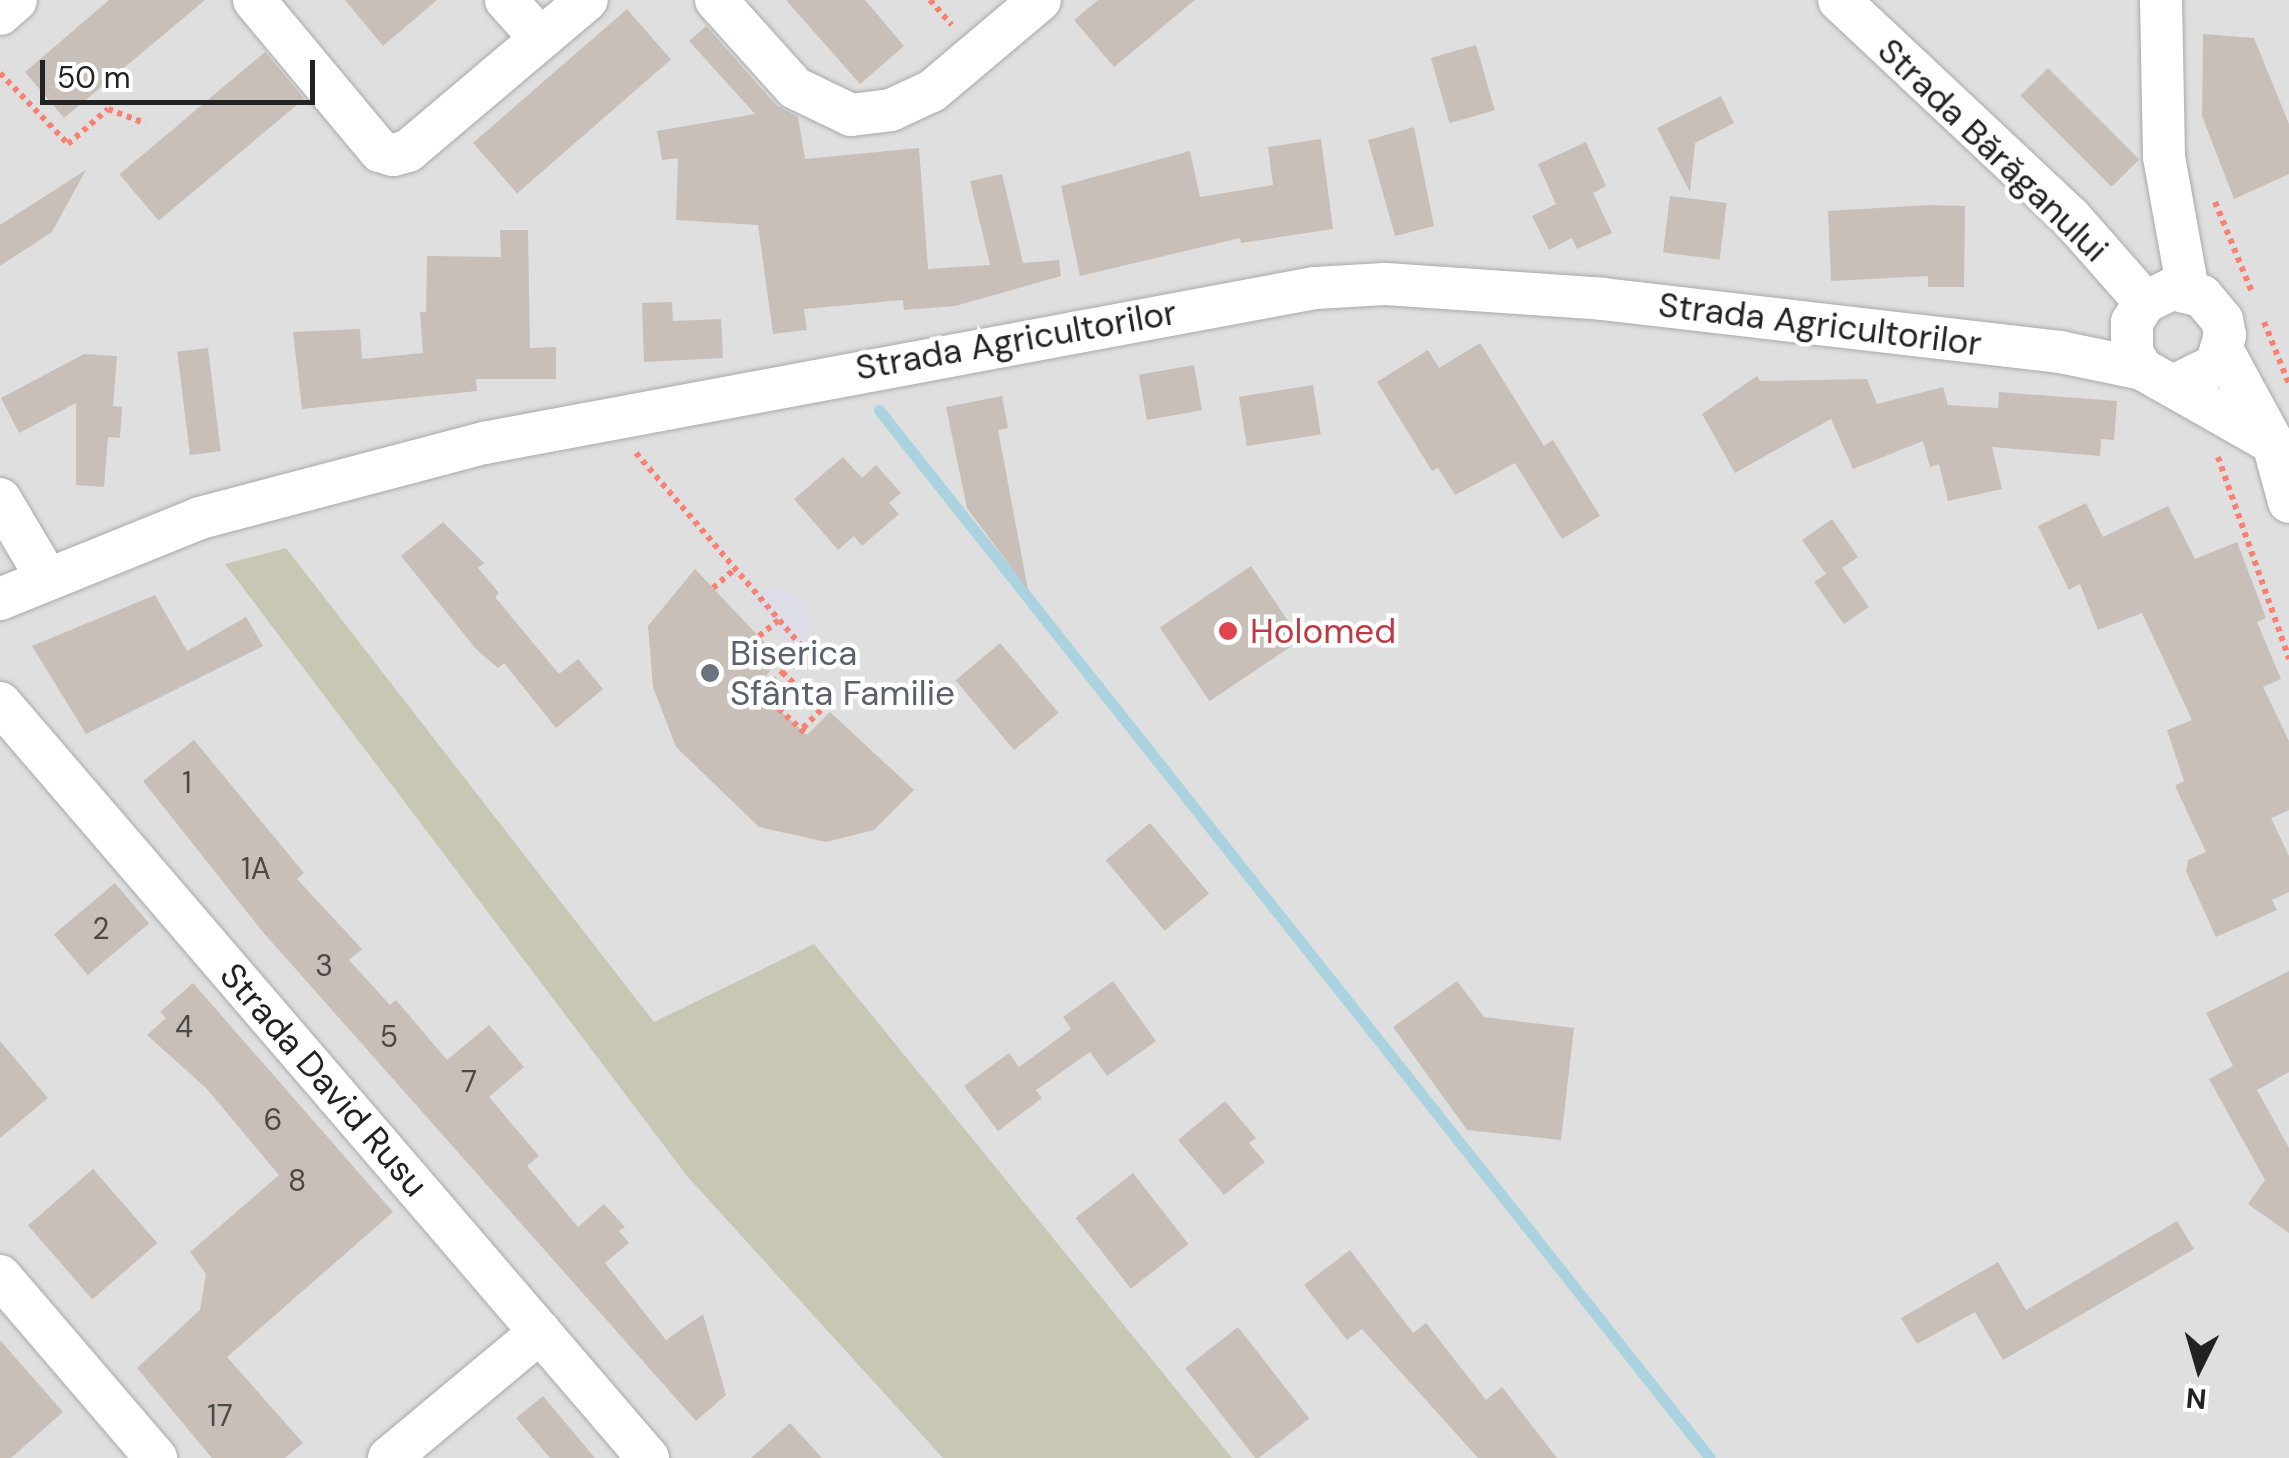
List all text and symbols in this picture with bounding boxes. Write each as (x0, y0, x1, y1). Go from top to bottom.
street label: Strada Bărăganului (1869, 30, 2117, 270)
scale bar (45, 40, 320, 102)
text: 50 m (57, 58, 131, 97)
street label: Strada Agricultorilor (1656, 283, 1984, 365)
street label: Strada Agricultorilor (852, 291, 1180, 389)
place label: Holomed (1250, 610, 1396, 652)
marker: Holomed (1215, 618, 1241, 644)
place label: Biserica Sfânta Familie (730, 632, 955, 714)
marker: Biserica Sfânta Familie (699, 662, 721, 684)
house number: 1 (182, 765, 192, 801)
house number: 1A (241, 851, 271, 887)
house number: 2 (92, 911, 110, 947)
house number: 3 (315, 948, 333, 984)
street label: Strada David Rusu (211, 955, 437, 1205)
house number: 4 (175, 1009, 193, 1045)
house number: 5 (380, 1019, 398, 1055)
house number: 7 (461, 1064, 477, 1100)
house number: 6 (264, 1102, 282, 1138)
house number: 8 (288, 1163, 306, 1199)
north arrow (2149, 1318, 2249, 1418)
text: N (2185, 1379, 2208, 1418)
house number: 17 (207, 1398, 233, 1434)

